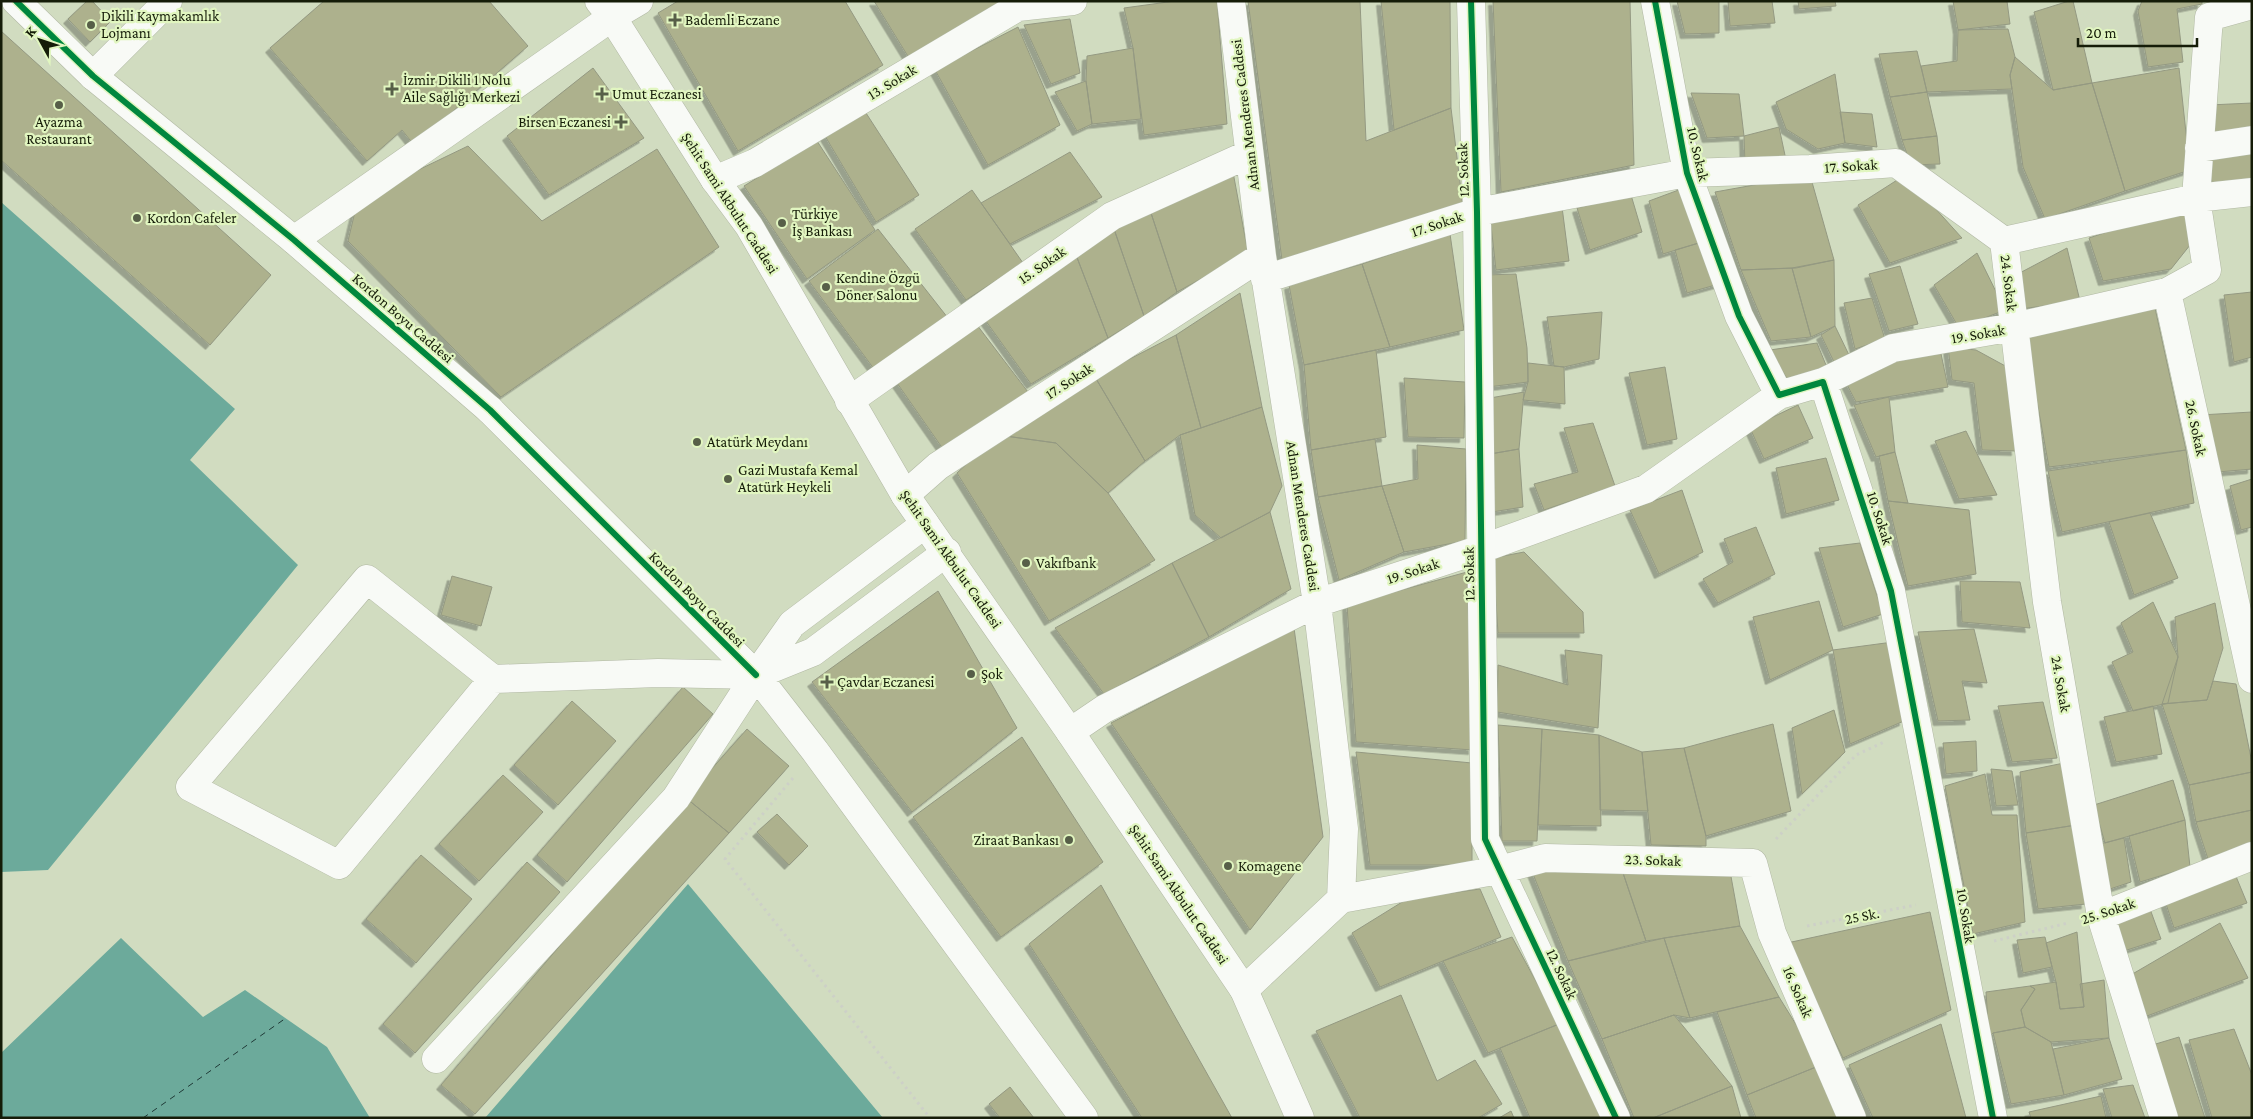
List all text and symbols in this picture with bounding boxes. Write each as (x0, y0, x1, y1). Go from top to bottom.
place label: Dikili Kaymakamlık Lojmanı (101, 8, 220, 42)
place label: Bademli Eczane (685, 12, 780, 28)
marker: Bademli Eczane (669, 14, 681, 26)
north arrow (15, 15, 65, 65)
scale bar (2078, 15, 2197, 47)
marker: Dikili Kaymakamlık Lojmanı (85, 19, 97, 31)
text: K (21, 22, 40, 40)
text: 20 m (2086, 25, 2117, 41)
street label: Adnan Menderes Caddesi (1228, 38, 1262, 191)
street label: 13. Sokak (865, 61, 920, 103)
place label: İzmir Dikili 1 Nolu Aile Sağlığı Merkezi (403, 72, 520, 106)
marker: İzmir Dikili 1 Nolu Aile Sağlığı Merkezi (385, 82, 399, 96)
place label: Umut Eczanesi (612, 86, 702, 102)
marker: Umut Eczanesi (596, 88, 608, 100)
marker: Ayazma Restaurant (53, 99, 65, 111)
place label: Ayazma Restaurant (26, 114, 93, 147)
place label: Birsen Eczanesi (518, 114, 611, 130)
marker: Birsen Eczanesi (615, 116, 627, 128)
street label: 10. Sokak (1684, 125, 1712, 183)
street label: Şehit Sami Akbulut Caddesi (678, 129, 782, 277)
street label: 12. Sokak (1454, 142, 1472, 197)
street label: 17. Sokak (1824, 156, 1879, 176)
place label: Türkiye İş Bankası (792, 206, 852, 240)
street label: 17. Sokak (1409, 208, 1466, 240)
place label: Kordon Cafeler (147, 210, 237, 226)
marker: Kordon Cafeler (131, 212, 143, 224)
marker: Türkiye İş Bankası (776, 217, 788, 229)
street label: 15. Sokak (1015, 243, 1069, 287)
street label: 24. Sokak (1998, 254, 2020, 313)
street label: Kordon Boyu Caddesi (349, 270, 457, 367)
place label: Kendine Özgü Döner Salonu (836, 270, 920, 303)
marker: Kendine Özgü Döner Salonu (820, 281, 832, 293)
street label: 19. Sokak (1950, 321, 2007, 347)
street label: 17. Sokak (1042, 359, 1096, 402)
street label: 26. Sokak (2182, 399, 2210, 458)
place label: Atatürk Meydanı (707, 434, 808, 451)
marker: Atatürk Meydanı (691, 436, 703, 448)
street label: Adnan Menderes Caddesi (1283, 440, 1323, 592)
place label: Gazi Mustafa Kemal Atatürk Heykeli (738, 462, 858, 496)
marker: Gazi Mustafa Kemal Atatürk Heykeli (722, 473, 734, 485)
street label: Şehit Sami Akbulut Caddesi (896, 487, 1005, 632)
street label: 10. Sokak (1864, 489, 1896, 547)
street label: 12. Sokak (1461, 546, 1477, 601)
street label: Kordon Boyu Caddesi (645, 548, 748, 651)
place label: Vakıfbank (1036, 555, 1097, 571)
street label: 19. Sokak (1385, 555, 1442, 587)
marker: Vakıfbank (1020, 557, 1032, 569)
street label: 24. Sokak (2048, 655, 2074, 714)
place label: Şok (981, 666, 1003, 683)
marker: Şok (965, 668, 977, 680)
place label: Çavdar Eczanesi (837, 674, 935, 691)
marker: Çavdar Eczanesi (821, 676, 833, 688)
street label: Şehit Sami Akbulut Caddesi (1125, 821, 1232, 967)
place label: Ziraat Bankası (974, 832, 1059, 848)
marker: Ziraat Bankası (1063, 834, 1075, 846)
street label: 23. Sokak (1625, 851, 1682, 869)
place label: Komagene (1238, 858, 1302, 875)
marker: Komagene (1222, 860, 1234, 872)
street label: 10. Sokak (1954, 888, 1978, 945)
street label: 25. Sokak (2079, 894, 2138, 927)
street label: 25 Sk. (1843, 905, 1881, 927)
street label: 12. Sokak (1543, 946, 1581, 1003)
street label: 16. Sokak (1780, 964, 1816, 1021)

